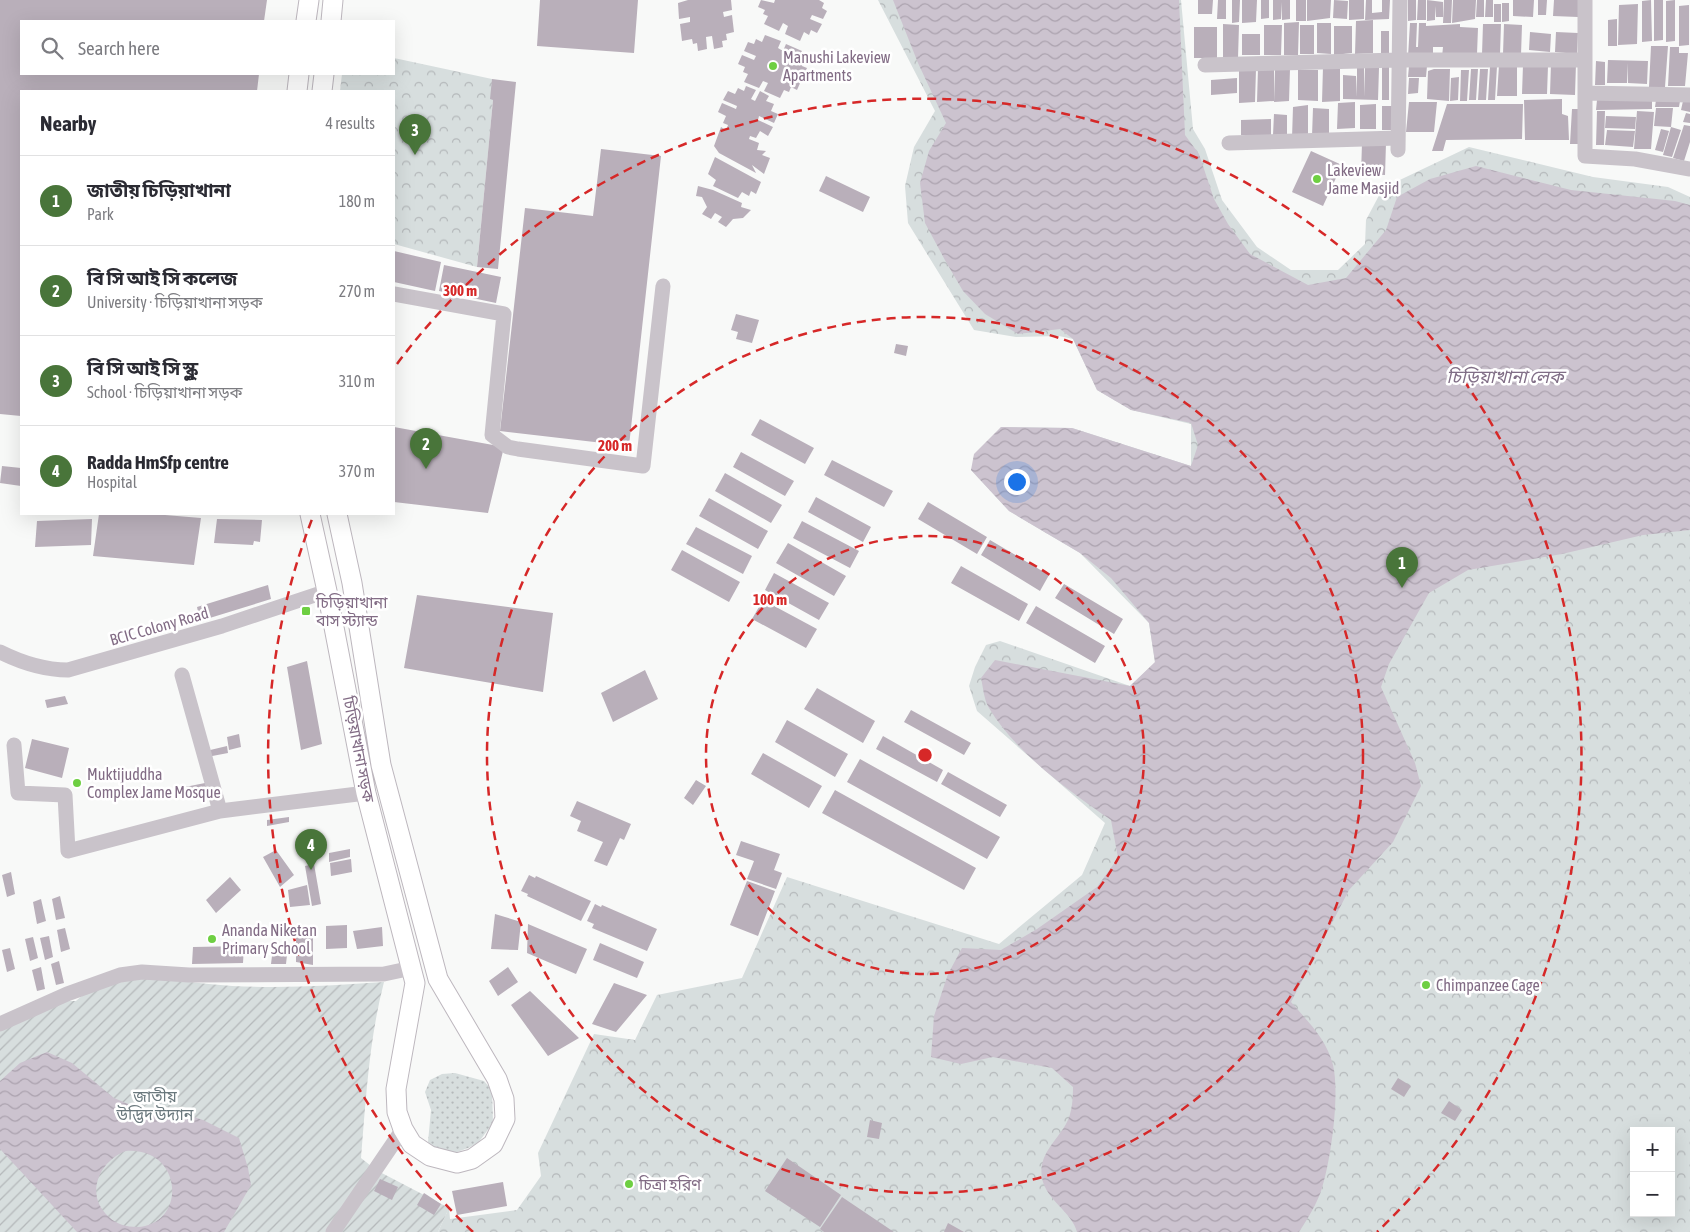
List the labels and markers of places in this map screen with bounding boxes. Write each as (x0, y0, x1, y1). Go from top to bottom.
place label: Manushi Lakeview Apartments (783, 48, 891, 85)
marker: Manushi Lakeview Apartments (767, 60, 779, 72)
pin: 3 (399, 114, 431, 155)
place label: Lakeview Jame Masjid (1327, 161, 1399, 198)
marker: Lakeview Jame Masjid (1311, 173, 1323, 185)
pin: 2 (410, 428, 442, 469)
pin: 1 (1386, 547, 1418, 588)
place label: চিড়িয়াখানা বাস স্ট্যান্ড (315, 593, 388, 629)
marker: চিড়িয়াখানা বাস স্ট্যান্ড (300, 605, 312, 617)
centre of rings (916, 746, 934, 764)
place label: Muktijuddha Complex Jame Mosque (87, 765, 221, 802)
marker: Muktijuddha Complex Jame Mosque (71, 777, 83, 789)
pin: 4 (295, 829, 327, 870)
place label: Ananda Niketan Primary School (222, 921, 317, 958)
marker: Ananda Niketan Primary School (206, 933, 218, 945)
place label: Chimpanzee Cage (1436, 976, 1540, 995)
marker: Chimpanzee Cage (1420, 979, 1432, 991)
place label: চিত্রা হরিণ (638, 1175, 702, 1193)
marker: চিত্রা হরিণ (623, 1178, 635, 1190)

